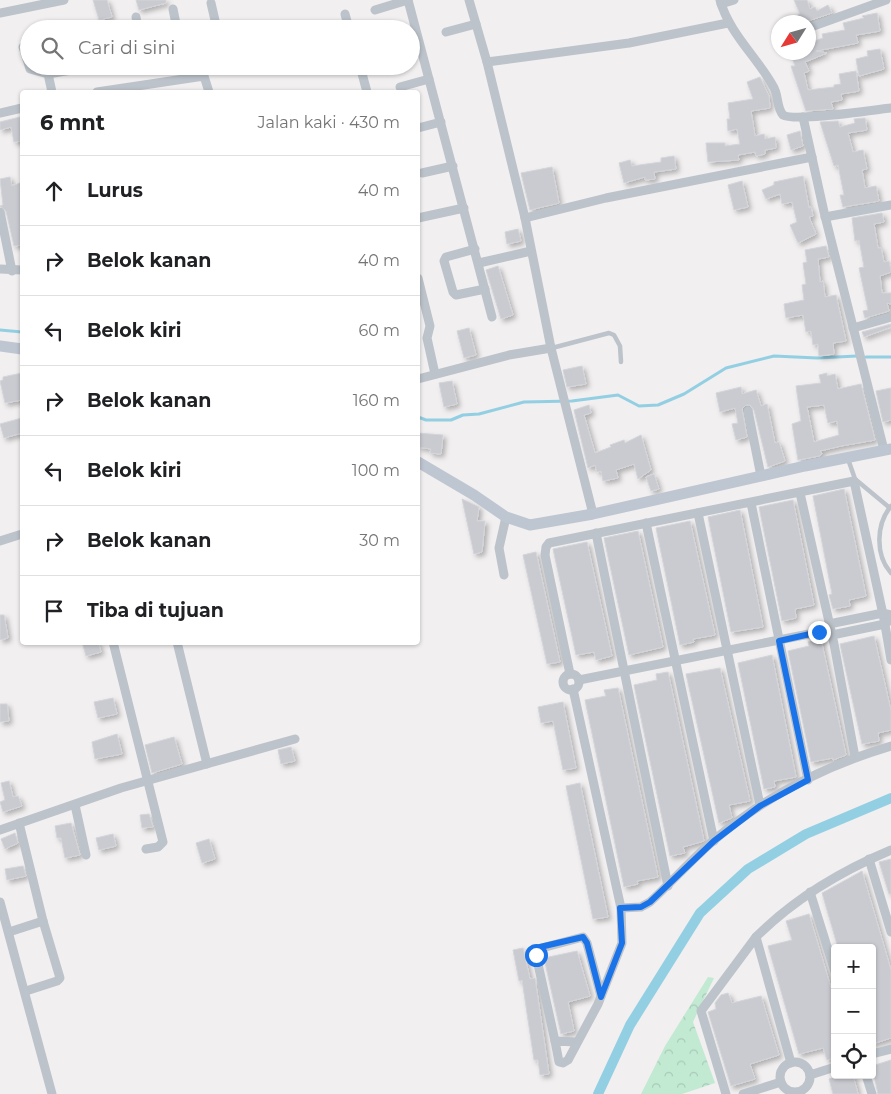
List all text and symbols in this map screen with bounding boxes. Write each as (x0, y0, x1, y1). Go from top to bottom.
north arrow (771, 15, 816, 60)
search box (20, 20, 420, 75)
icon: search (38, 34, 66, 62)
text: Cari di sini (78, 36, 175, 59)
text: 6 mnt (40, 110, 105, 135)
text: Jalan kaki · 430 m (258, 113, 400, 132)
icon: ahead (40, 177, 68, 205)
text: Lurus (87, 179, 143, 202)
text: 40 m (358, 181, 400, 200)
icon: right (40, 247, 68, 275)
text: Belok kanan (87, 249, 211, 272)
text: 40 m (358, 251, 400, 270)
icon: left (40, 317, 68, 345)
text: Belok kiri (87, 319, 182, 342)
text: 60 m (358, 321, 400, 340)
icon: right (40, 387, 68, 415)
text: Belok kanan (87, 389, 211, 412)
text: 160 m (353, 391, 400, 410)
icon: left (40, 457, 68, 485)
text: Belok kiri (87, 459, 182, 482)
text: 100 m (352, 461, 400, 480)
icon: right (40, 527, 68, 555)
text: Belok kanan (87, 529, 211, 552)
text: 30 m (359, 531, 400, 550)
icon: arrive (40, 597, 68, 625)
text: Tiba di tujuan (87, 599, 224, 622)
route end (808, 621, 831, 644)
route start (525, 944, 548, 967)
map controls (831, 944, 876, 1079)
button: + (831, 944, 876, 989)
button: − (831, 989, 876, 1034)
button: locate (831, 1034, 876, 1079)

